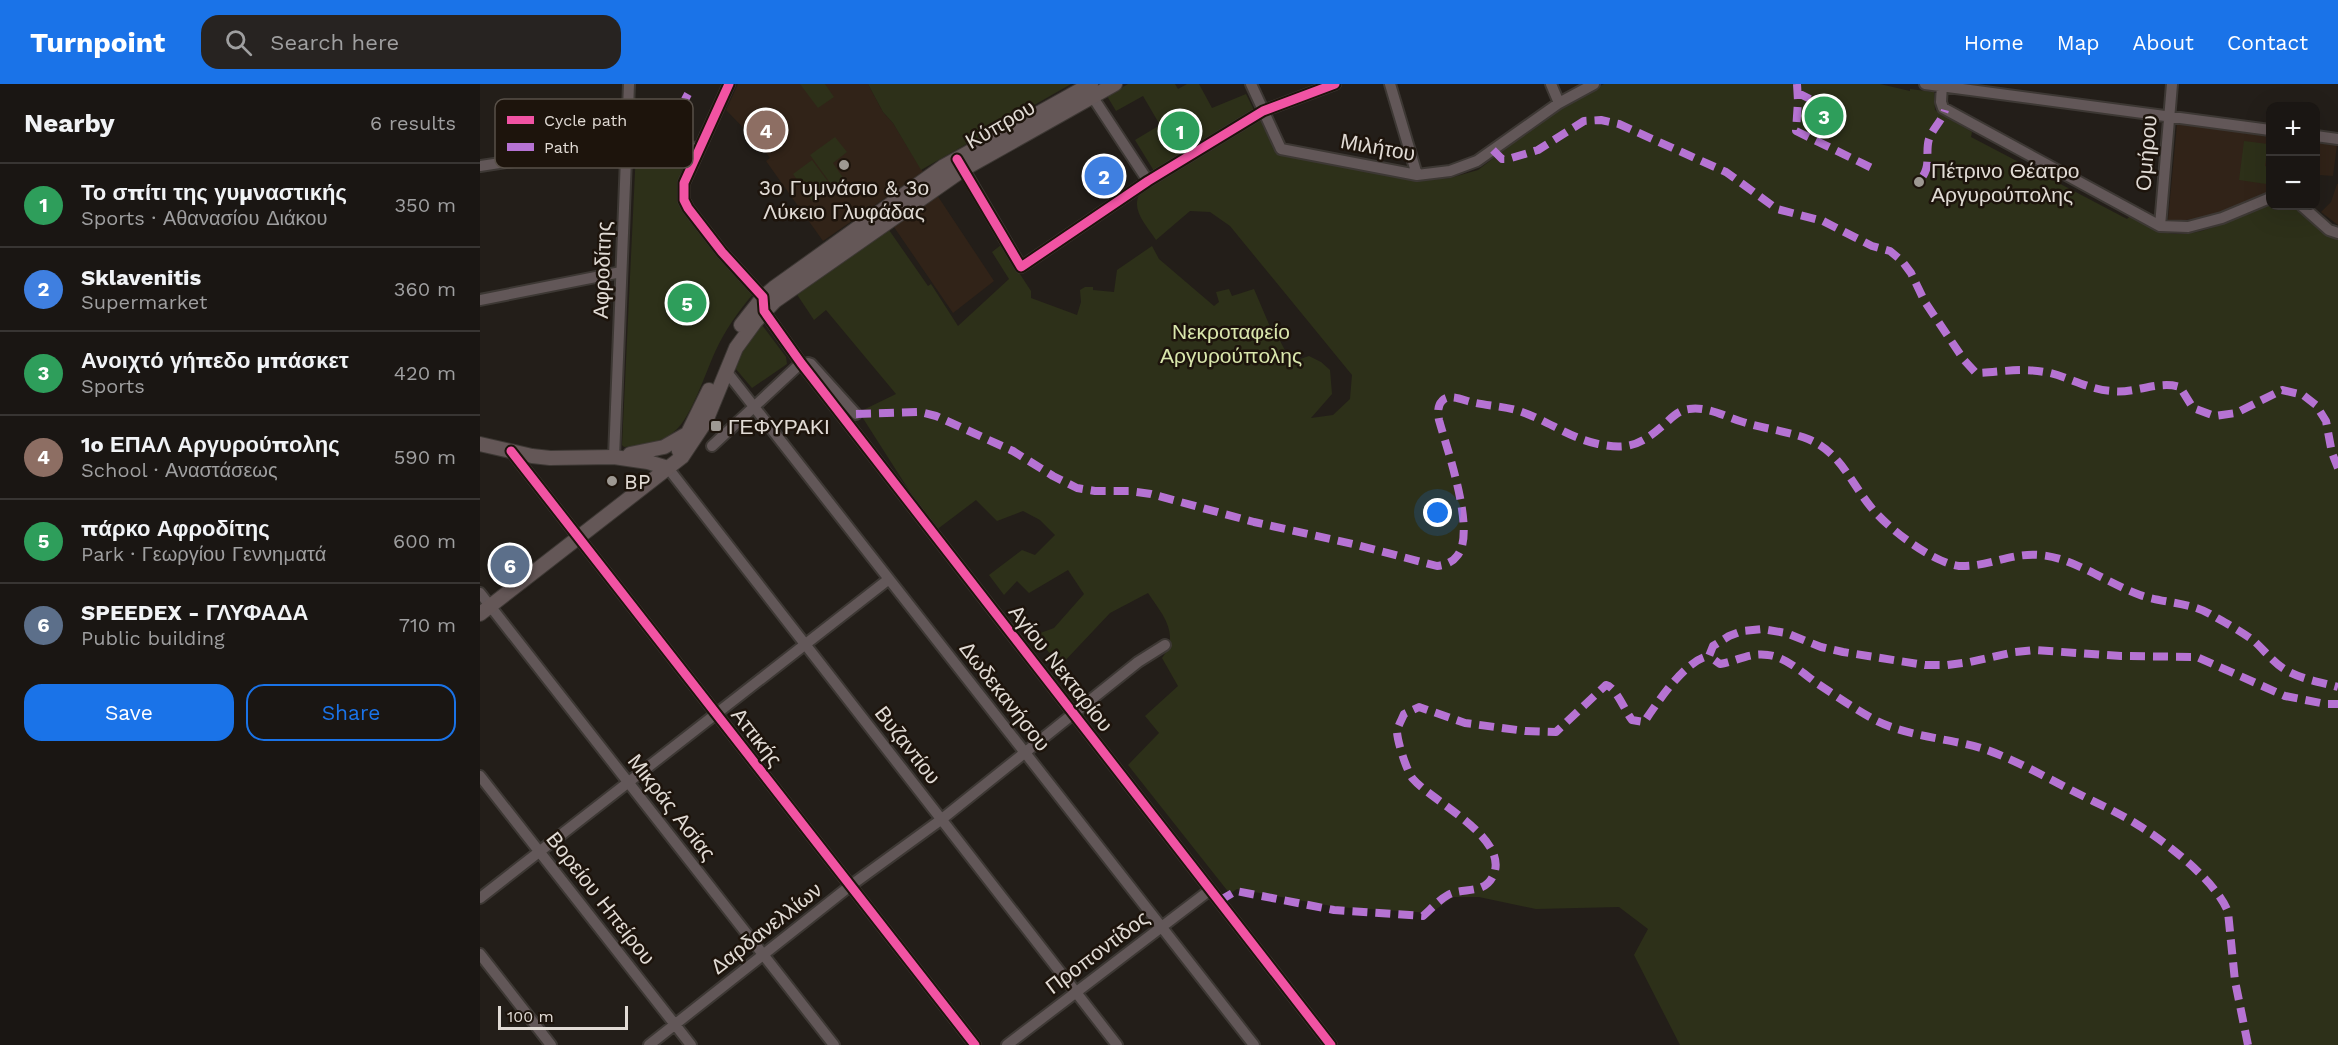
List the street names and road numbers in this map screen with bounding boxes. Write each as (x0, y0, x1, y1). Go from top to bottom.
street label: Κύπρου (961, 94, 1039, 154)
street label: Ομήρου (2130, 114, 2162, 192)
street label: Μιλήτου (1339, 128, 1417, 166)
street label: Αφροδίτης (588, 221, 616, 319)
street label: Αγίου Νεκταρίου (1004, 600, 1118, 736)
street label: Δωδεκανήσου (954, 636, 1056, 756)
street label: Βυζαντίου (870, 701, 946, 789)
street label: Αττικής (726, 703, 788, 771)
street label: Μικράς Ασίας (623, 749, 721, 865)
street label: Βορείου Ηπείρου (541, 827, 661, 969)
street label: Δαρδανελλίων (705, 877, 827, 979)
street label: Προποντίδος (1040, 905, 1154, 999)

